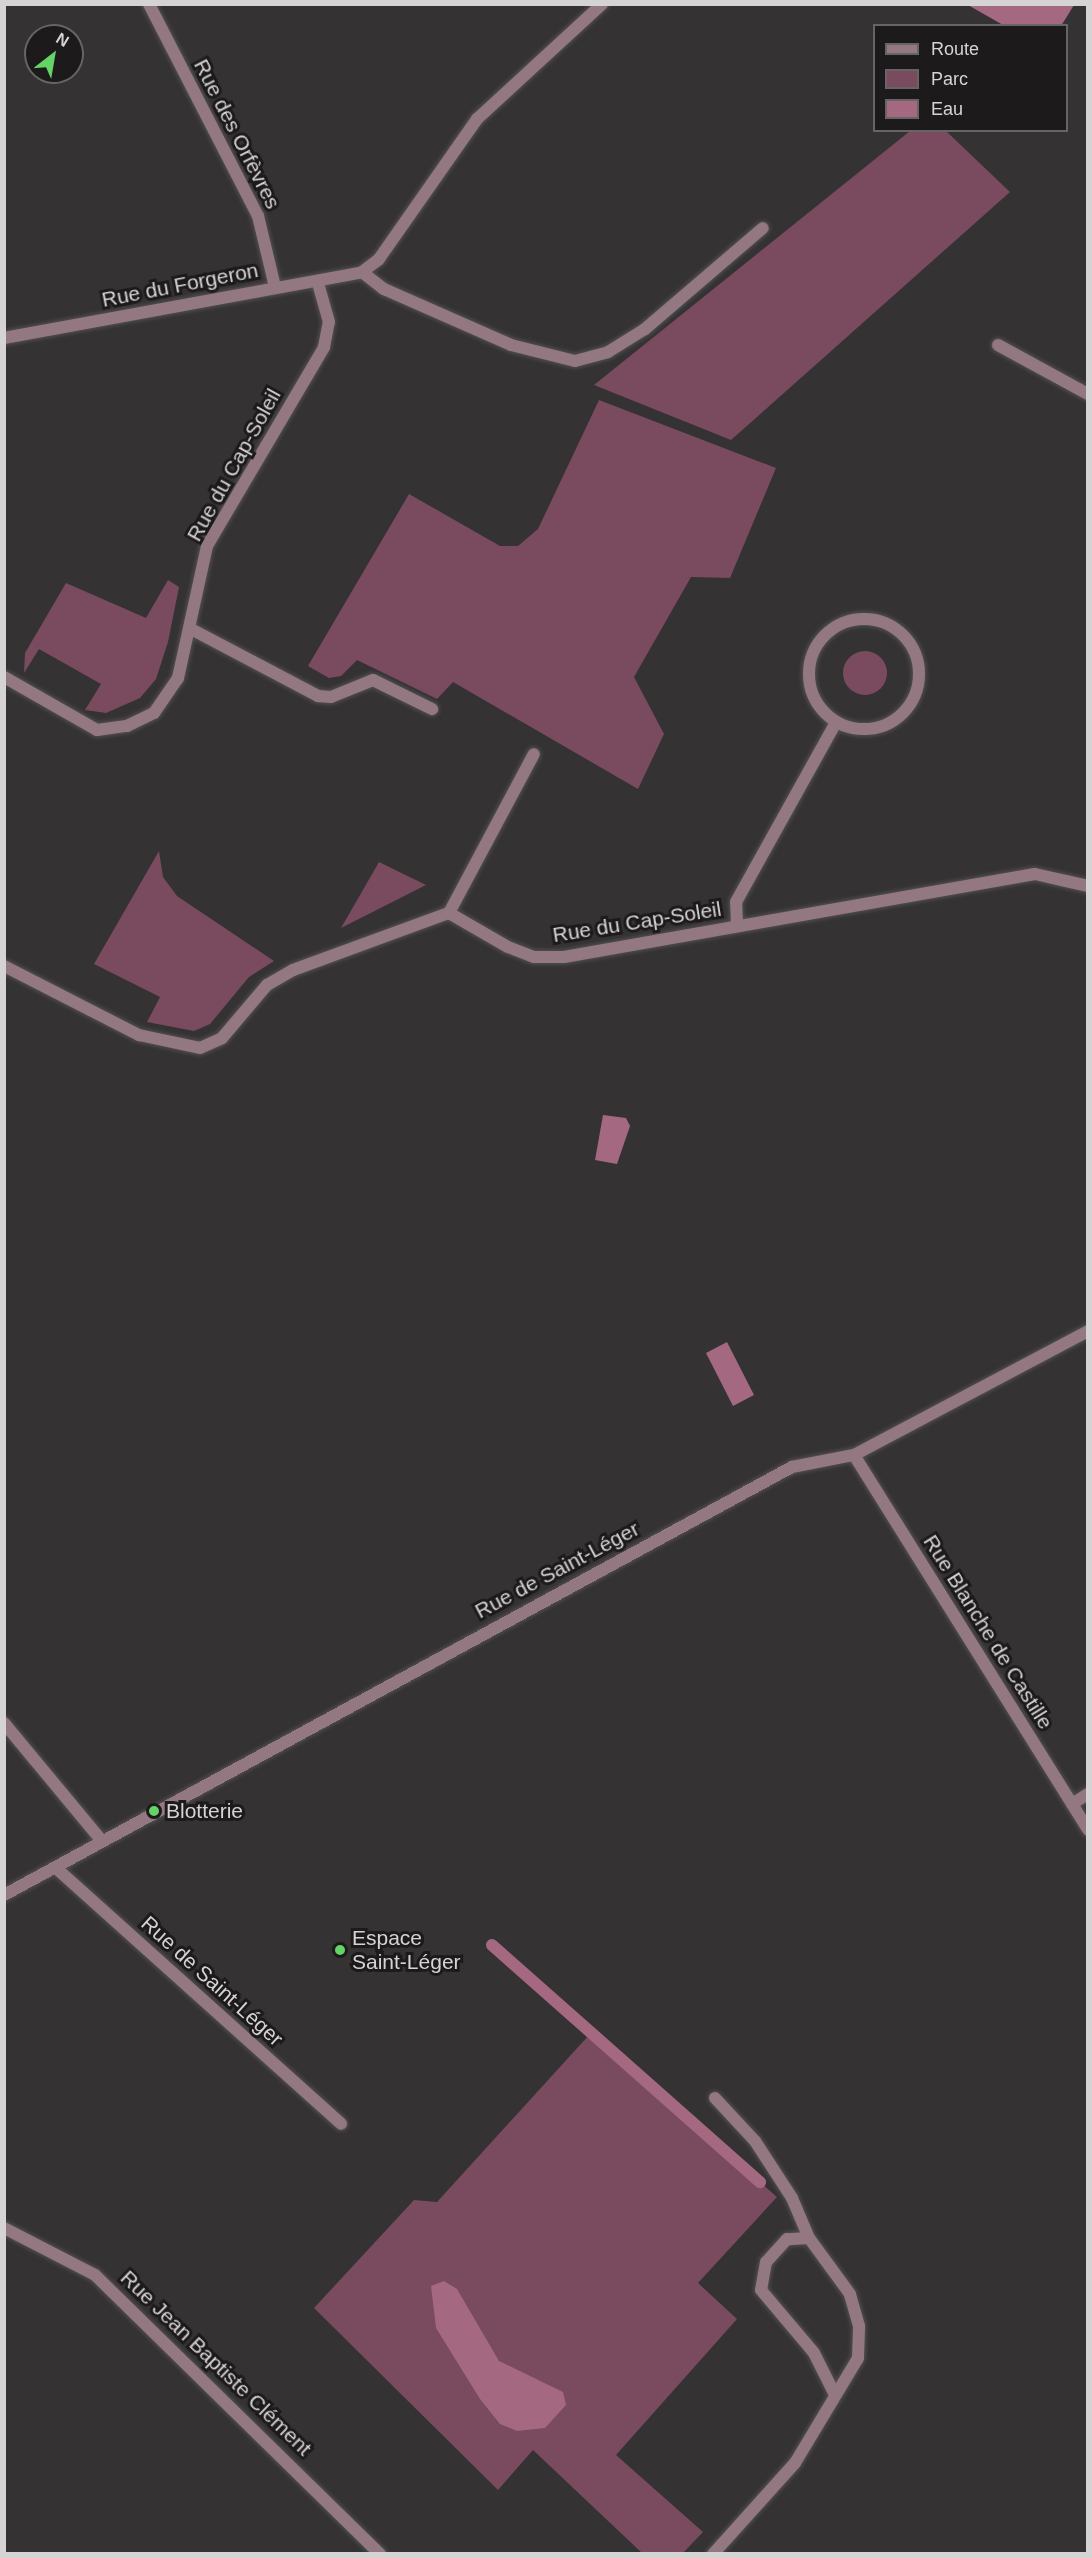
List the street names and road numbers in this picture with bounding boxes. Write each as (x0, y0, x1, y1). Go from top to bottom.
street label: Rue des Orfèvres (188, 55, 286, 213)
street label: Rue du Forgeron (100, 257, 260, 313)
street label: Rue du Cap-Soleil (182, 384, 286, 546)
street label: Rue du Cap-Soleil (551, 896, 723, 948)
street label: Rue de Saint-Léger (471, 1516, 643, 1624)
street label: Rue Blanche de Castille (918, 1530, 1058, 1734)
street label: Rue de Saint-Léger (136, 1911, 288, 2051)
street label: Rue Jean Baptiste Clément (115, 2265, 317, 2461)

